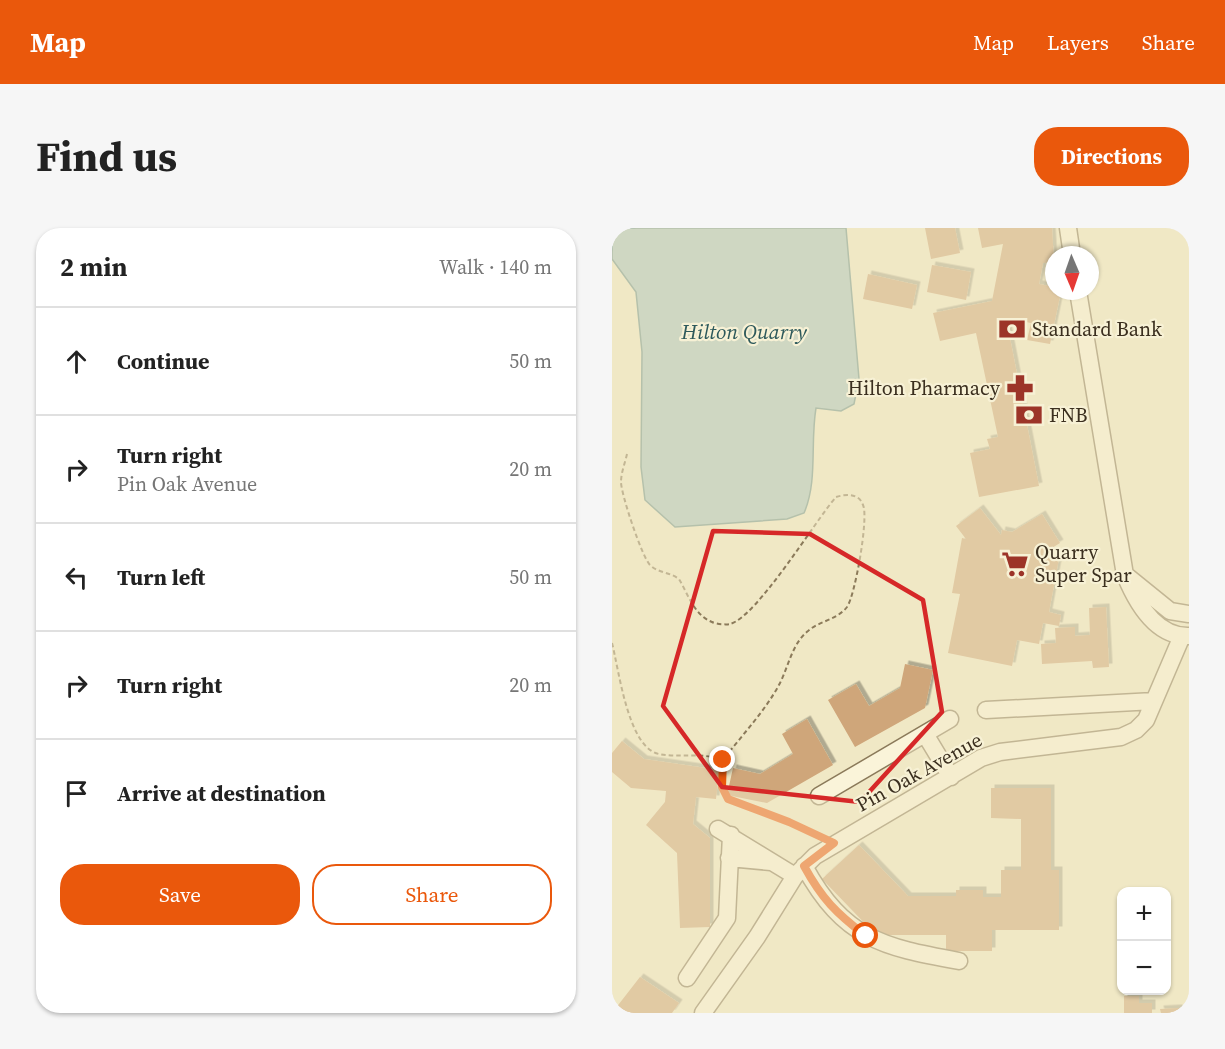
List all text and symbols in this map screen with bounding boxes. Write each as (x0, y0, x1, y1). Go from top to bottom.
text: Map (30, 23, 86, 61)
text: Map (973, 28, 1014, 57)
text: Layers (1047, 28, 1109, 57)
text: Share (1142, 28, 1195, 57)
text: Find us (36, 127, 177, 185)
button: Directions (1034, 127, 1189, 186)
north arrow (1045, 246, 1099, 300)
text: 2 min (60, 249, 127, 285)
text: Walk · 140 m (439, 253, 552, 281)
bank icon: Standard Bank (997, 314, 1027, 344)
place label: Standard Bank (1032, 315, 1162, 343)
water label: Hilton Quarry (680, 317, 808, 346)
icon: ahead (60, 345, 93, 378)
text: Continue (117, 346, 210, 376)
text: 50 m (509, 347, 552, 375)
pharmacy icon: Hilton Pharmacy (1005, 373, 1035, 403)
place label: Hilton Pharmacy (848, 374, 1001, 402)
bank icon: FNB (1014, 400, 1044, 430)
place label: FNB (1049, 401, 1088, 429)
text: Turn right (117, 440, 222, 470)
icon: right (60, 453, 93, 486)
text: 20 m (509, 455, 552, 483)
text: Pin Oak Avenue (117, 470, 257, 498)
place label: Quarry Super Spar (1035, 538, 1132, 589)
supermarket icon: Quarry Super Spar (1000, 549, 1030, 579)
icon: left (60, 561, 93, 594)
text: Turn left (117, 562, 205, 592)
text: 50 m (509, 563, 552, 591)
icon: right (60, 669, 93, 702)
text: Turn right (117, 670, 222, 700)
text: 20 m (509, 671, 552, 699)
street label: Pin Oak Avenue (851, 726, 987, 818)
route end (709, 746, 735, 772)
icon: arrive (60, 777, 93, 810)
text: Arrive at destination (117, 778, 326, 808)
button: Save (60, 864, 300, 925)
button: Share (312, 864, 552, 925)
map controls (1117, 887, 1171, 995)
button: + (1117, 887, 1171, 941)
route start (852, 922, 878, 948)
button: − (1117, 941, 1171, 995)

